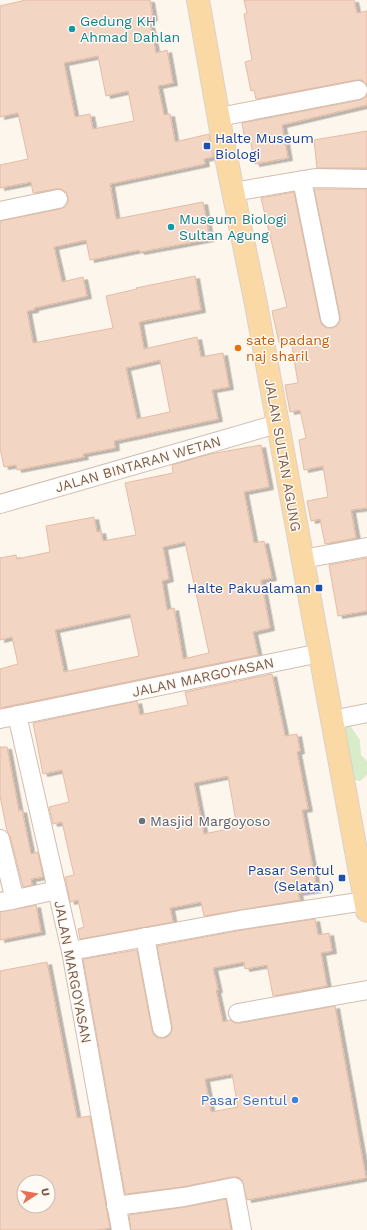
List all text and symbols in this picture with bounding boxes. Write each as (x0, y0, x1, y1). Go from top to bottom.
place label: Gedung KH Ahmad Dahlan (80, 13, 180, 45)
marker: Gedung KH Ahmad Dahlan (67, 24, 77, 34)
place label: Halte Museum Biologi (215, 130, 314, 162)
marker: Halte Museum Biologi (202, 141, 212, 151)
place label: Museum Biologi Sultan Agung (179, 211, 287, 243)
marker: Museum Biologi Sultan Agung (166, 222, 176, 232)
place label: sate padang naj sharil (246, 332, 330, 364)
marker: sate padang naj sharil (233, 343, 243, 353)
street label: JALAN SULTAN AGUNG (262, 377, 304, 533)
street label: JALAN BINTARAN WETAN (53, 433, 223, 495)
place label: Halte Pakualaman (187, 580, 311, 596)
marker: Halte Pakualaman (314, 583, 324, 593)
street label: JALAN MARGOYASAN (130, 654, 276, 700)
place label: Masjid Margoyoso (150, 813, 270, 829)
marker: Masjid Margoyoso (137, 816, 147, 826)
place label: Pasar Sentul (Selatan) (248, 862, 335, 894)
marker: Pasar Sentul (Selatan) (337, 873, 347, 883)
street label: JALAN MARGOYASAN (51, 899, 95, 1045)
place label: Pasar Sentul (201, 1092, 288, 1108)
marker: Pasar Sentul (290, 1095, 300, 1105)
north arrow (16, 1174, 56, 1214)
text: U (38, 1187, 53, 1197)

